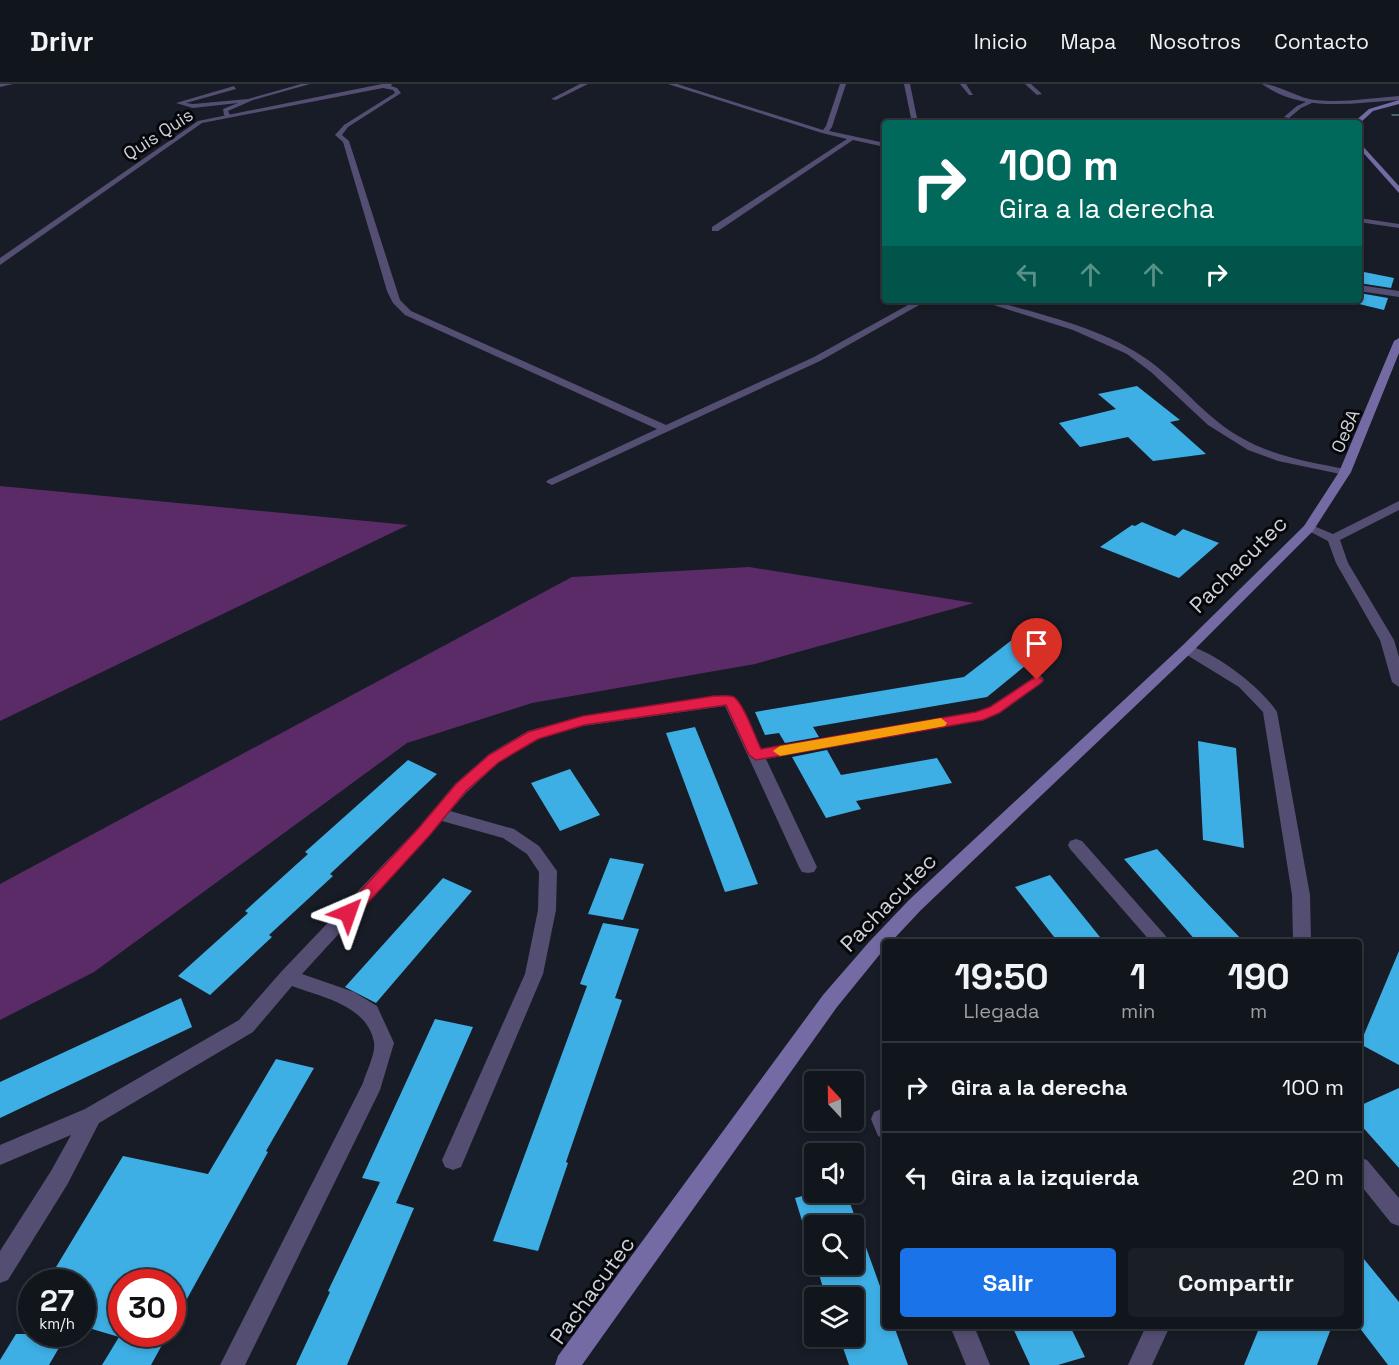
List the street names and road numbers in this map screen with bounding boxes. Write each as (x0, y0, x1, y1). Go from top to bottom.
street label: Quis Quis (119, 103, 197, 165)
street label: Oe8A (1326, 406, 1364, 456)
street label: Pachacutec (1183, 509, 1293, 619)
street label: Pachacutec (834, 847, 942, 957)
street label: Pachacutec (543, 1230, 641, 1350)

